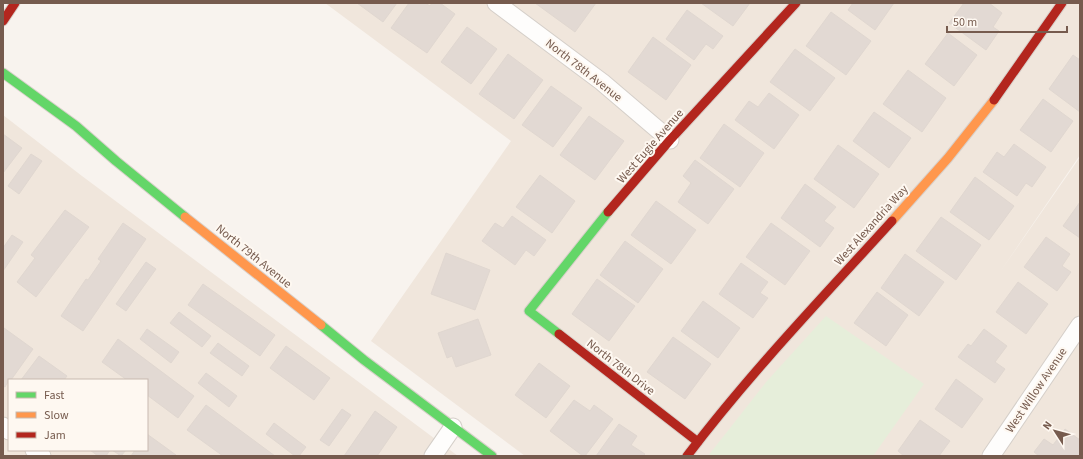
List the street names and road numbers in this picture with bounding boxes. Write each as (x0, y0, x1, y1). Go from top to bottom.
street label: North 78th Avenue (542, 35, 626, 106)
street label: West Eugie Avenue (613, 105, 688, 187)
street label: West Alexandria Way (831, 181, 912, 269)
street label: North 79th Avenue (212, 220, 295, 292)
street label: North 78th Drive (583, 335, 658, 399)
street label: West Willow Avenue (1002, 344, 1071, 436)

